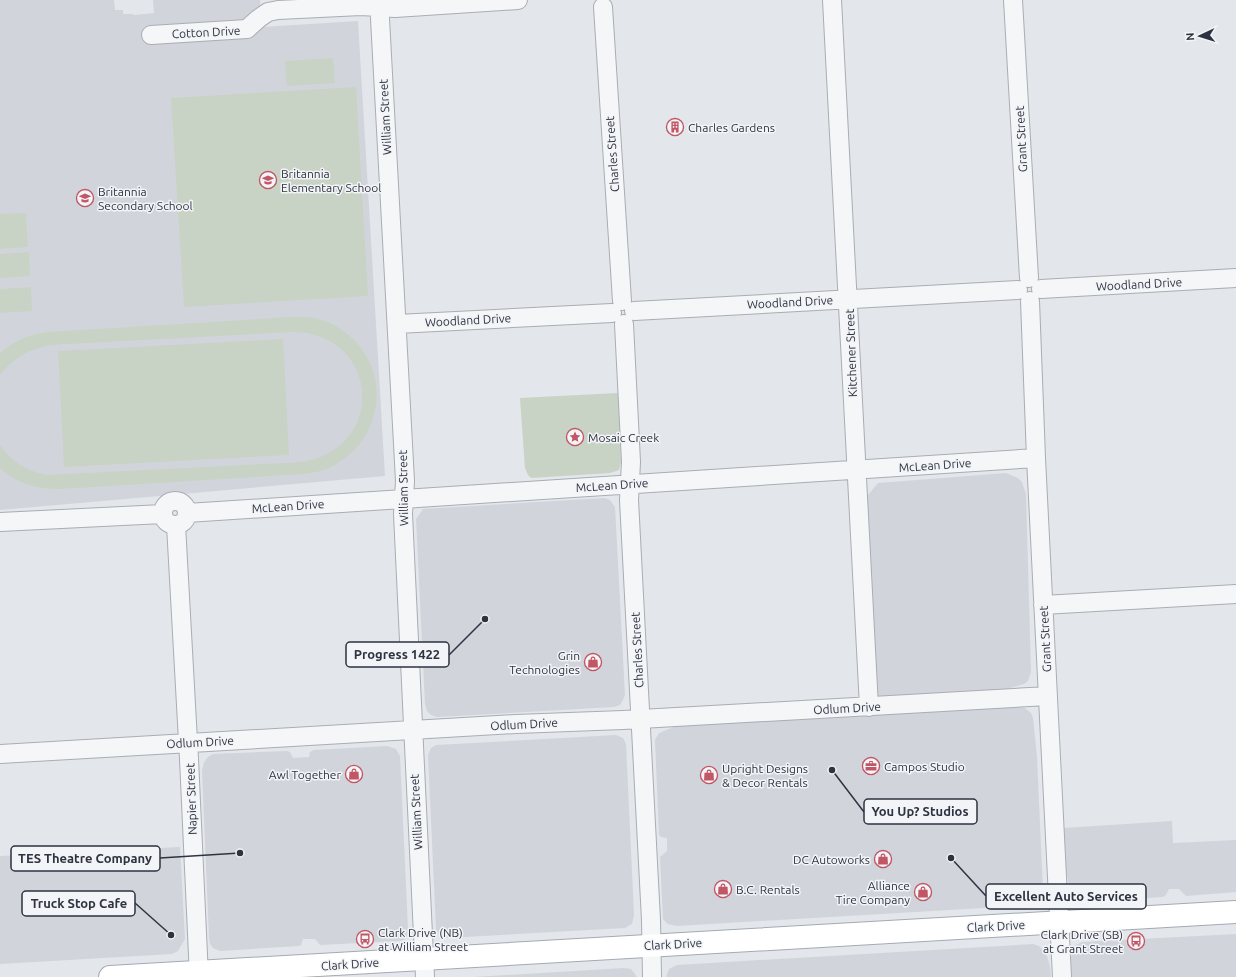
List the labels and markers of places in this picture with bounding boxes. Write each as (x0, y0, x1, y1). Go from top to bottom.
building icon: Charles Gardens (665, 117, 685, 137)
place label: Charles Gardens (688, 121, 775, 134)
place label: Britannia Elementary School (281, 167, 381, 194)
school or university icon: Britannia Elementary School (258, 170, 278, 190)
place label: Britannia Secondary School (98, 185, 193, 212)
school or university icon: Britannia Secondary School (75, 188, 95, 208)
place icon: Mosaic Creek (565, 427, 585, 447)
place label: Mosaic Creek (588, 431, 659, 444)
callout: Progress 1422 (346, 642, 449, 667)
place label: Grin Technologies (509, 649, 580, 676)
shop icon: Grin Technologies (583, 652, 603, 672)
office icon: Campos Studio (861, 756, 881, 776)
place label: Campos Studio (884, 760, 965, 773)
place label: Upright Designs & Decor Rentals (722, 762, 808, 789)
shop icon: Awl Together (344, 764, 364, 784)
shop icon: Upright Designs & Decor Rentals (699, 765, 719, 785)
place label: Awl Together (269, 768, 341, 781)
callout: You Up? Studios (864, 799, 977, 824)
callout: TES Theatre Company (11, 846, 160, 871)
shop icon: DC Autoworks (873, 849, 893, 869)
place label: DC Autoworks (793, 853, 870, 866)
shop icon: B.C. Rentals (713, 879, 733, 899)
place label: Alliance Tire Company (836, 879, 910, 906)
shop icon: Alliance Tire Company (913, 882, 933, 902)
place label: B.C. Rentals (736, 883, 800, 896)
callout: Excellent Auto Services (986, 884, 1146, 909)
callout: Truck Stop Cafe (22, 891, 135, 916)
place label: Clark Drive (NB) at William Street (378, 926, 468, 953)
place label: Clark Drive (SB) at Grant Street (1041, 928, 1123, 955)
bus stop icon: Clark Drive (NB) at William Street (355, 929, 375, 949)
bus stop icon: Clark Drive (SB) at Grant Street (1126, 931, 1146, 951)

